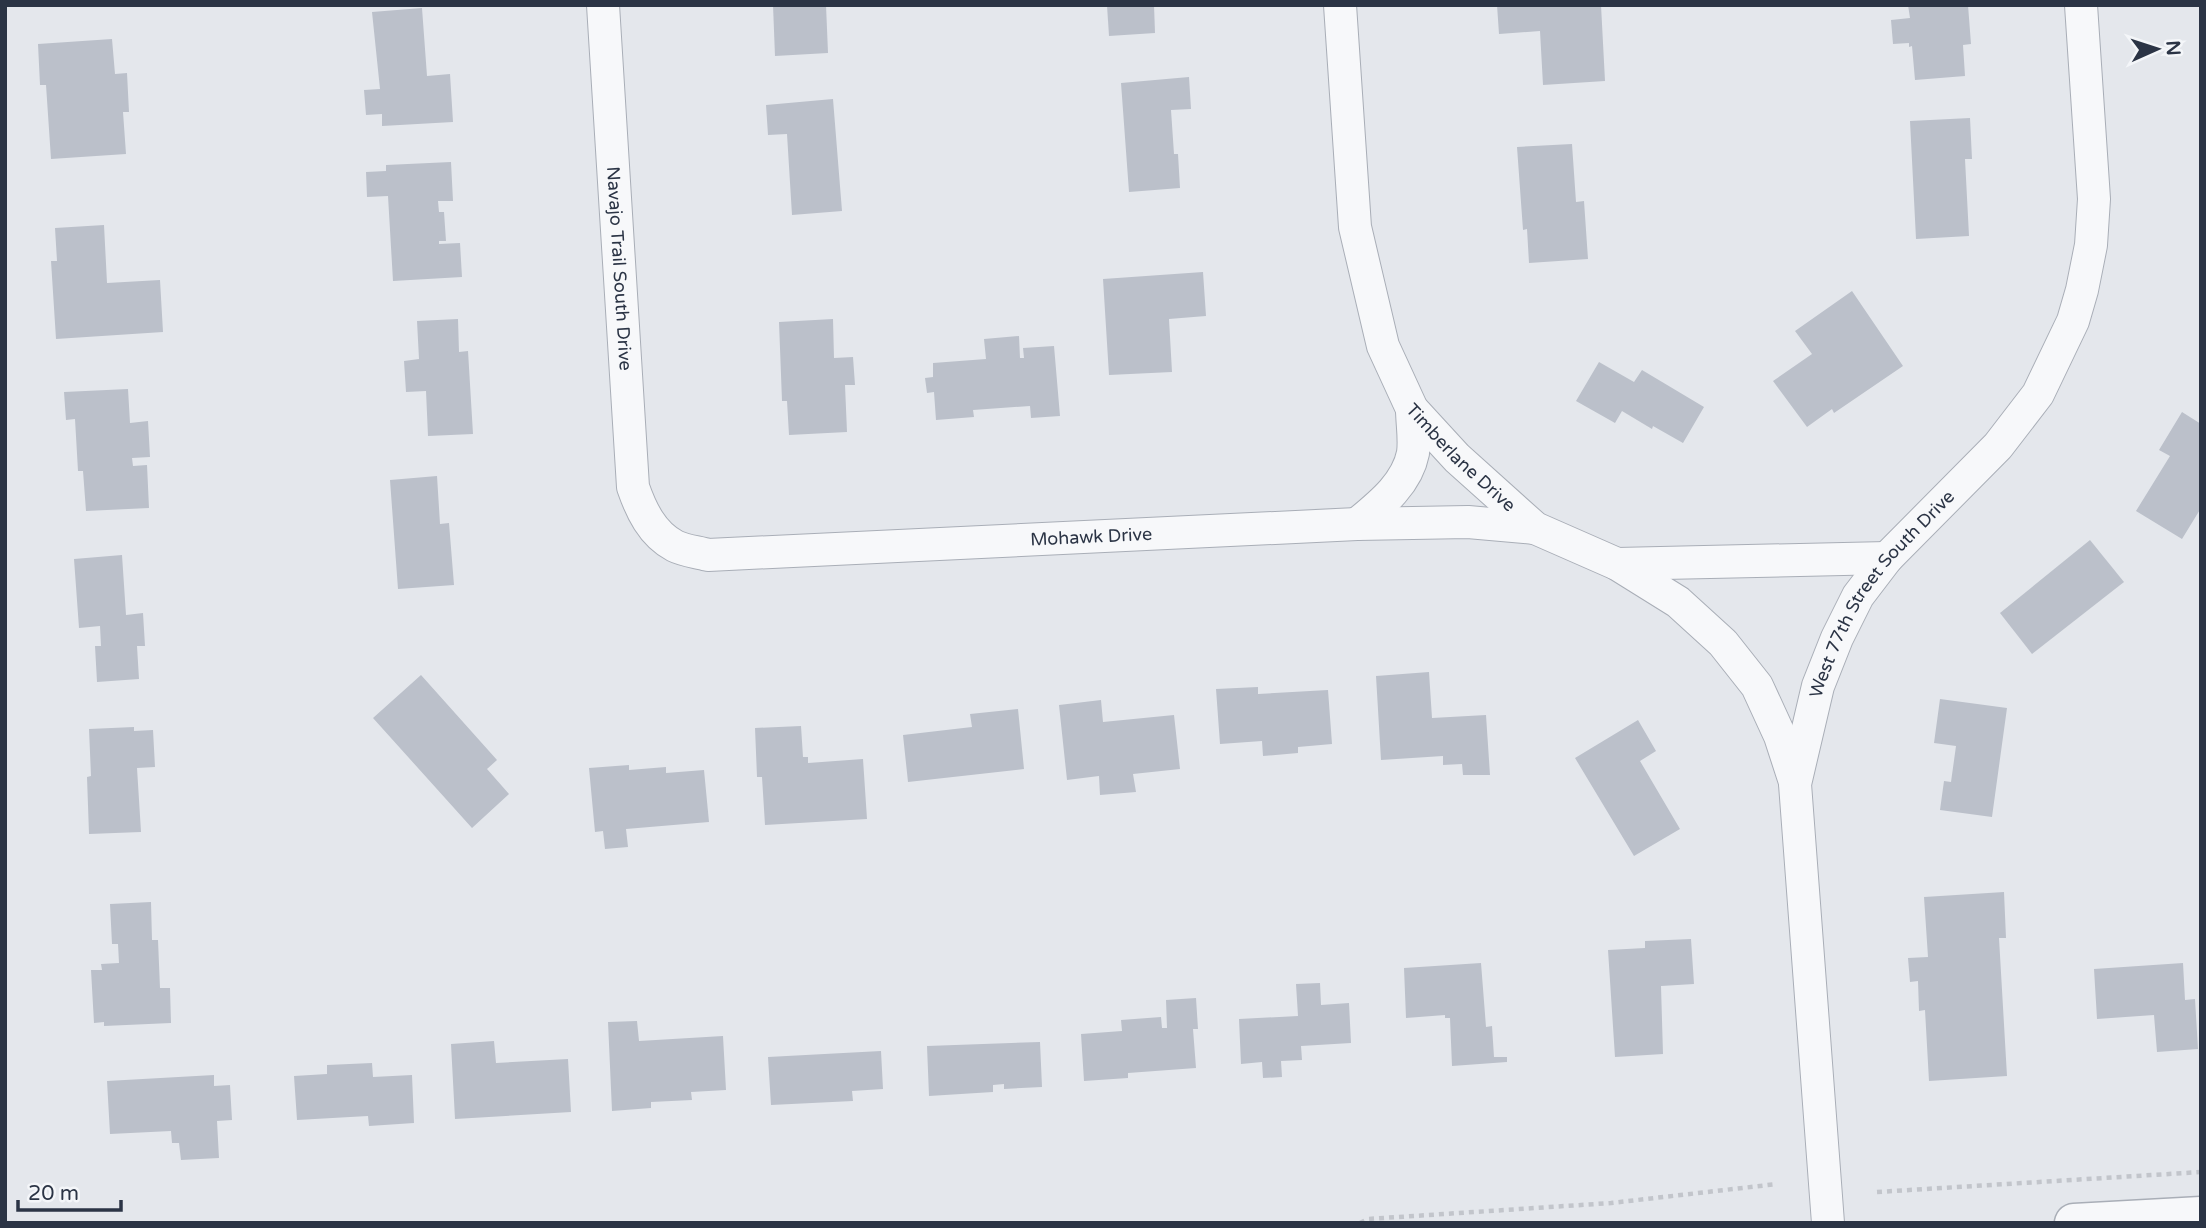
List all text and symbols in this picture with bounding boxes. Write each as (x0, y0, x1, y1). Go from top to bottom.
north arrow (2122, 14, 2192, 84)
text: N (2162, 40, 2184, 56)
street label: Navajo Trail South Drive (602, 166, 637, 371)
street label: Timberlane Drive (1401, 399, 1520, 516)
street label: West 77th Street South Drive (1805, 485, 1959, 700)
street label: Mohawk Drive (1030, 523, 1153, 551)
scale bar (18, 1168, 121, 1212)
text: 20 m (28, 1181, 79, 1206)

